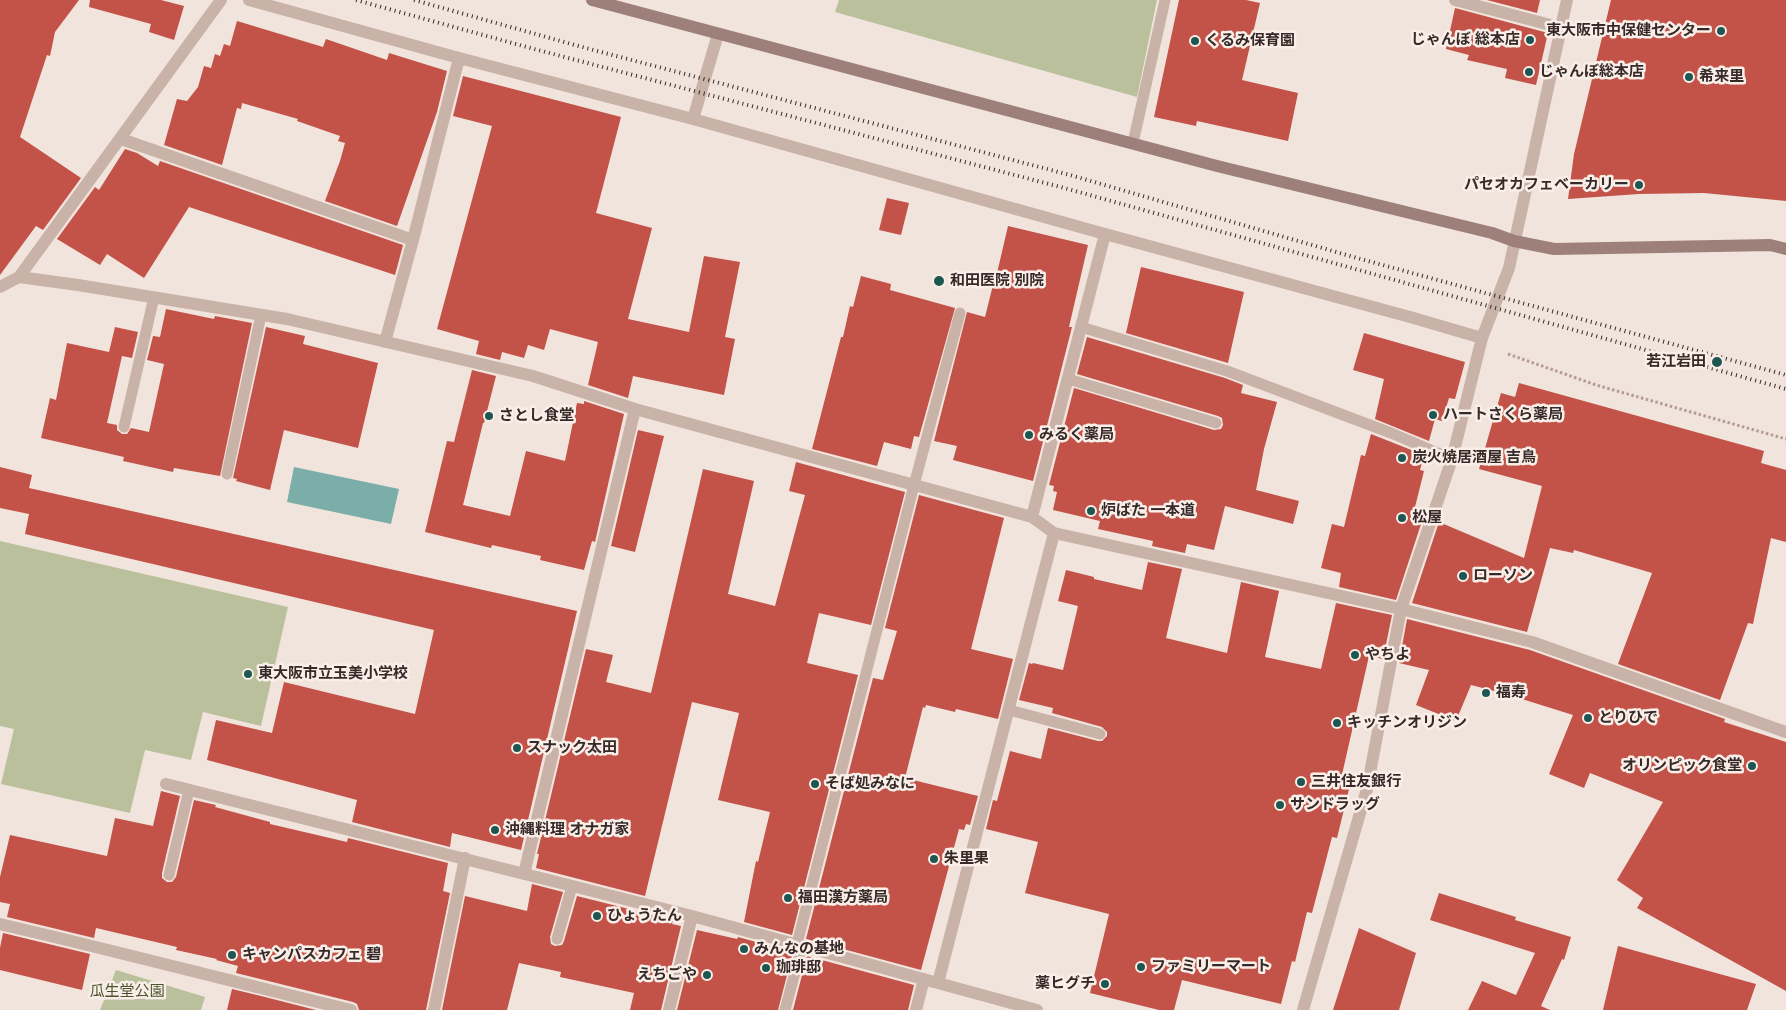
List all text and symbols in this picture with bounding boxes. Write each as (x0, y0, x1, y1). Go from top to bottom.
place label: 東大阪市中保健センター (1546, 22, 1711, 40)
marker: 東大阪市中保健センター (1715, 25, 1727, 37)
place label: じゃんぼ 総本店 (1411, 31, 1520, 49)
place label: くるみ保育園 (1205, 32, 1295, 50)
marker: じゃんぼ 総本店 (1524, 34, 1536, 46)
marker: くるみ保育園 (1189, 35, 1201, 47)
place label: じゃんぼ総本店 (1539, 63, 1644, 81)
marker: じゃんぼ総本店 (1523, 66, 1535, 78)
place label: 希来里 (1699, 68, 1744, 86)
marker: 希来里 (1683, 71, 1695, 83)
place label: パセオカフェベーカリー (1464, 176, 1629, 194)
marker: パセオカフェベーカリー (1633, 179, 1645, 191)
place label: 和田医院 別院 (950, 272, 1044, 290)
marker: 和田医院 別院 (932, 274, 946, 288)
place label: 若江岩田 (1646, 353, 1706, 371)
marker: 若江岩田 (1710, 355, 1724, 369)
place label: ハートさくら薬局 (1443, 406, 1563, 424)
place label: さとし食堂 (499, 407, 574, 425)
marker: ハートさくら薬局 (1427, 409, 1439, 421)
marker: さとし食堂 (483, 410, 495, 422)
place label: みるく薬局 (1039, 426, 1114, 444)
marker: みるく薬局 (1023, 429, 1035, 441)
place label: 炭火焼居酒屋 吉鳥 (1412, 449, 1536, 467)
marker: 炭火焼居酒屋 吉鳥 (1396, 452, 1408, 464)
place label: 炉ばた 一本道 (1101, 502, 1195, 520)
marker: 炉ばた 一本道 (1085, 505, 1097, 517)
place label: 松屋 (1412, 509, 1442, 527)
marker: 松屋 (1396, 512, 1408, 524)
place label: ローソン (1473, 567, 1533, 585)
marker: ローソン (1457, 570, 1469, 582)
place label: やちよ (1365, 646, 1410, 664)
marker: やちよ (1349, 649, 1361, 661)
place label: 東大阪市立玉美小学校 (258, 665, 408, 683)
marker: 東大阪市立玉美小学校 (242, 668, 254, 680)
place label: 福寿 (1496, 684, 1526, 702)
marker: 福寿 (1480, 687, 1492, 699)
place label: とりひで (1598, 709, 1658, 727)
marker: とりひで (1582, 712, 1594, 724)
place label: キッチンオリジン (1347, 714, 1467, 732)
marker: キッチンオリジン (1331, 717, 1343, 729)
place label: スナック太田 (527, 739, 617, 757)
marker: スナック太田 (511, 742, 523, 754)
place label: オリンピック食堂 (1622, 757, 1742, 775)
marker: オリンピック食堂 (1746, 760, 1758, 772)
place label: 三井住友銀行 (1311, 773, 1401, 791)
place label: そば処みなに (825, 775, 915, 793)
marker: 三井住友銀行 (1295, 776, 1307, 788)
marker: そば処みなに (809, 778, 821, 790)
place label: サンドラッグ (1290, 796, 1380, 814)
marker: サンドラッグ (1274, 799, 1286, 811)
place label: 沖縄料理 オナガ家 (505, 821, 629, 839)
marker: 沖縄料理 オナガ家 (489, 824, 501, 836)
place label: 朱里果 (944, 850, 989, 868)
marker: 朱里果 (928, 853, 940, 865)
place label: 福田漢方薬局 (798, 889, 888, 907)
marker: 福田漢方薬局 (782, 892, 794, 904)
place label: ひょうたん (607, 907, 682, 925)
marker: ひょうたん (591, 910, 603, 922)
place label: みんなの基地 (754, 940, 844, 958)
marker: みんなの基地 (738, 943, 750, 955)
place label: キャンパスカフェ 碧 (242, 946, 381, 964)
marker: キャンパスカフェ 碧 (226, 949, 238, 961)
place label: ファミリーマート (1151, 958, 1271, 976)
place label: 珈琲邸 (776, 959, 821, 977)
marker: ファミリーマート (1135, 961, 1147, 973)
marker: 珈琲邸 (760, 962, 772, 974)
place label: えちごや (637, 966, 697, 984)
marker: えちごや (701, 969, 713, 981)
place label: 薬ヒグチ (1035, 975, 1095, 993)
marker: 薬ヒグチ (1099, 978, 1111, 990)
park label: 瓜生堂公園 (90, 983, 164, 1001)

